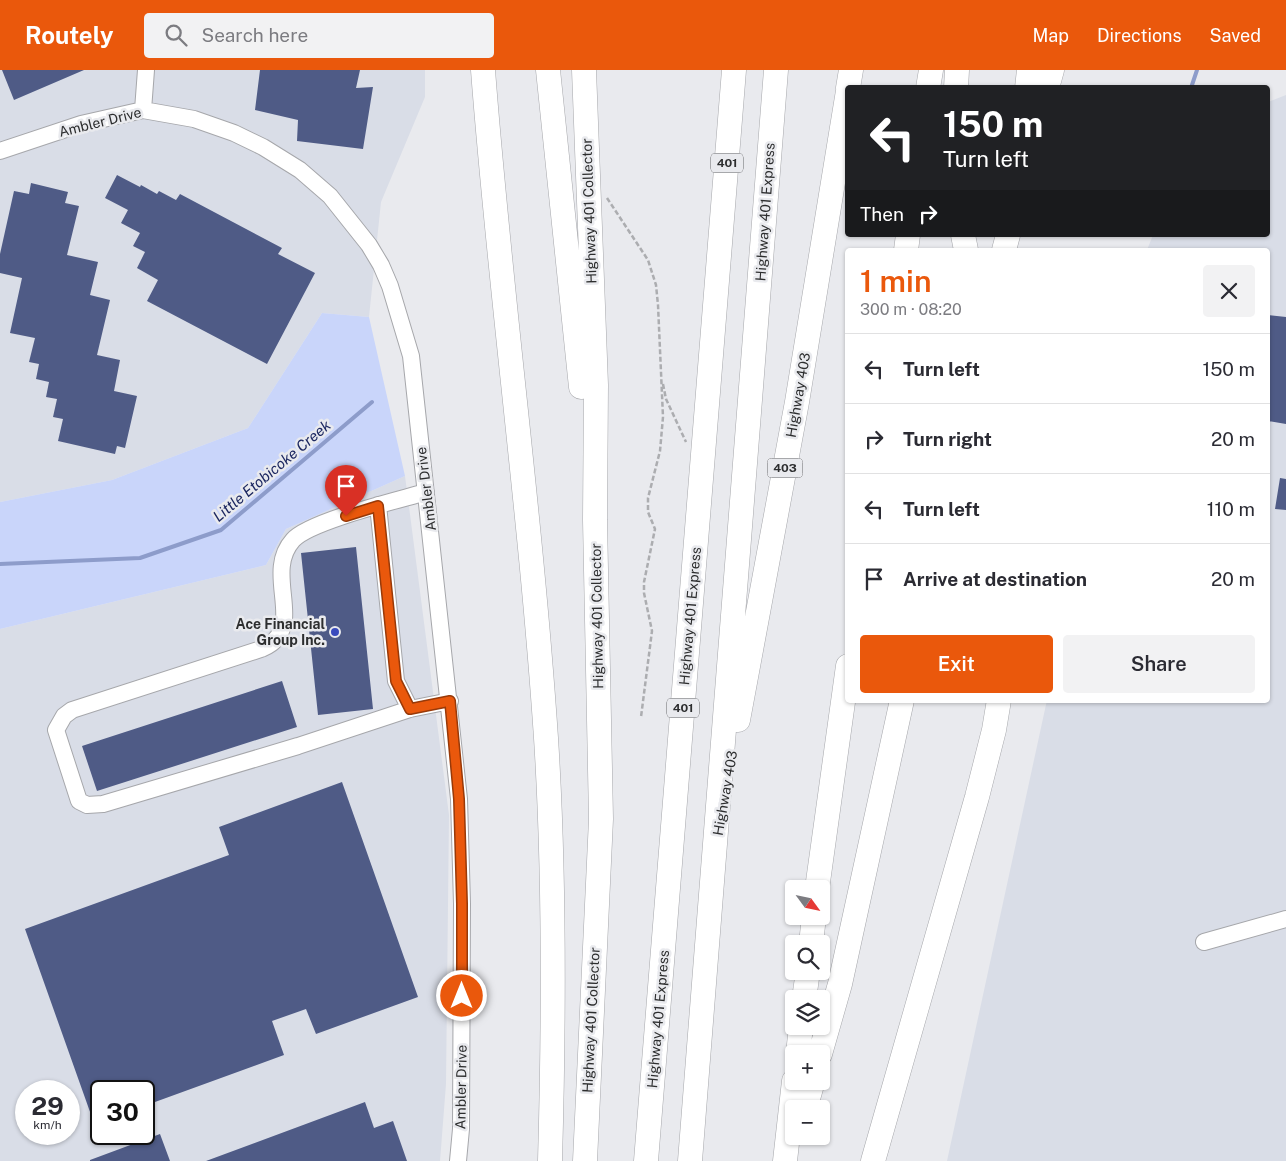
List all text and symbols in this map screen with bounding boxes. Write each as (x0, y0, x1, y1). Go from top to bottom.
search box (144, 13, 494, 58)
text: Routely (25, 21, 114, 49)
icon: search (162, 21, 190, 49)
text: Search here (202, 24, 308, 46)
text: Map (1032, 25, 1069, 46)
text: Directions (1097, 25, 1182, 46)
text: Saved (1210, 25, 1261, 46)
street label: Ambler Drive (57, 104, 143, 140)
text: 150 m (943, 104, 1043, 145)
icon: left (860, 105, 925, 170)
street label: Highway 401 Collector (578, 138, 600, 284)
street label: Highway 401 Express (752, 142, 778, 282)
text: Turn left (943, 146, 1029, 172)
road number: 401 (711, 154, 743, 172)
icon: right (914, 200, 942, 228)
text: Then (860, 203, 904, 225)
text: 1 min (860, 263, 931, 299)
button: close (1203, 265, 1255, 317)
text: 300 m · 08:20 (860, 300, 962, 319)
street label: Highway 403 (783, 351, 813, 439)
icon: left (860, 355, 888, 383)
text: Turn left (903, 358, 980, 380)
text: 150 m (1202, 358, 1255, 380)
water label: Little Etobicoke Creek (209, 416, 335, 525)
icon: right (860, 425, 888, 453)
text: Turn right (903, 428, 992, 450)
text: 20 m (1211, 428, 1255, 450)
street label: Ambler Drive (413, 446, 439, 532)
road number: 403 (768, 458, 802, 478)
pin (325, 465, 367, 516)
icon: arrive (332, 472, 360, 500)
icon: left (860, 495, 888, 523)
text: Turn left (903, 498, 980, 520)
text: 110 m (1207, 498, 1255, 520)
street label: Highway 401 Collector (588, 543, 606, 689)
street label: Highway 401 Express (676, 546, 704, 686)
icon: arrive (860, 565, 888, 593)
text: Arrive at destination (903, 568, 1087, 590)
text: 20 m (1211, 568, 1255, 590)
place label: Ace Financial Group Inc. (235, 616, 325, 648)
marker: Ace Financial Group Inc. (329, 626, 341, 638)
button: Exit (860, 635, 1053, 693)
button: Share (1063, 635, 1255, 693)
road number: 401 (667, 698, 699, 718)
street label: Highway 403 (710, 749, 740, 837)
north arrow (785, 880, 830, 925)
map controls (785, 880, 830, 1145)
button: search (785, 935, 830, 980)
street label: Highway 401 Collector (579, 947, 603, 1093)
street label: Highway 401 Express (644, 949, 672, 1089)
position arrow (435, 969, 487, 1021)
button: layers (785, 990, 830, 1035)
street label: Ambler Drive (452, 1045, 470, 1129)
button: + (785, 1045, 830, 1090)
speed limit sign: 30 (90, 1080, 155, 1145)
text: 29 (31, 1091, 64, 1121)
button: − (785, 1100, 830, 1145)
text: km/h (33, 1118, 62, 1132)

